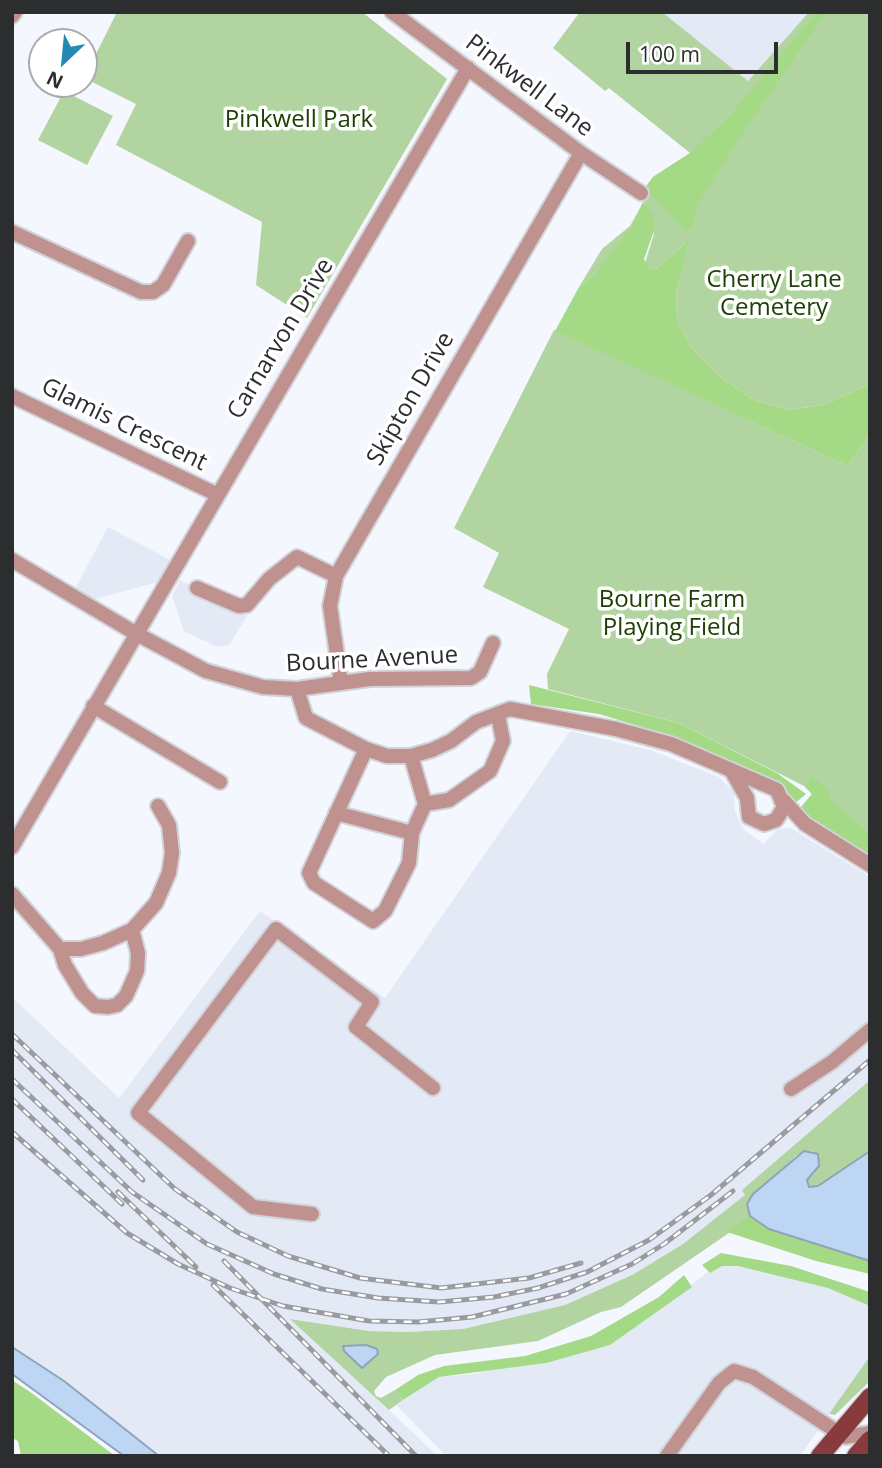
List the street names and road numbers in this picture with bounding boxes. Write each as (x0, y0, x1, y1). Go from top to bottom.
street label: Pinkwell Lane (460, 29, 598, 143)
street label: Carnarvon Drive (222, 253, 340, 425)
street label: Skipton Drive (361, 327, 461, 471)
street label: Glamis Crescent (36, 372, 212, 478)
street label: Bourne Avenue (285, 641, 459, 679)

